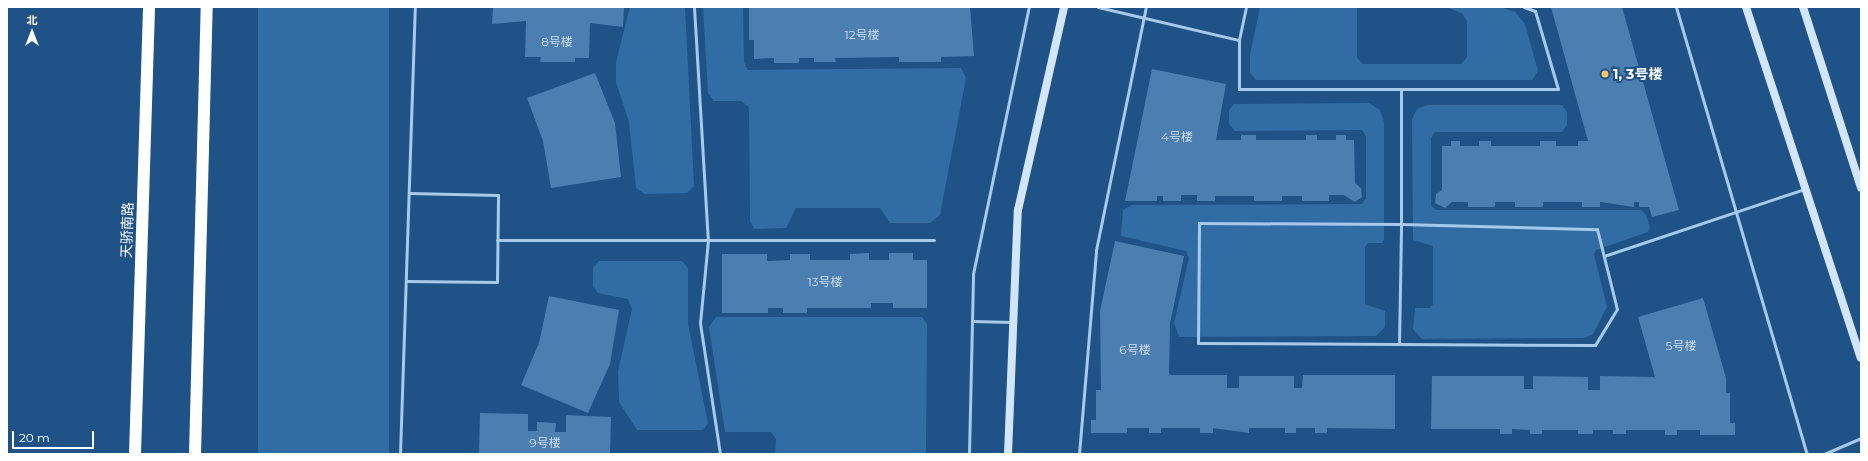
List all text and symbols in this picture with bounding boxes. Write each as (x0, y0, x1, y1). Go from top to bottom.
north arrow (12, 12, 52, 52)
text: 北 (27, 13, 38, 27)
house number: 12号楼 (844, 28, 880, 42)
house number: 8号楼 (541, 35, 573, 49)
place label: 1, 3号楼 (1613, 66, 1662, 82)
marker: 1, 3号楼 (1600, 69, 1610, 79)
house number: 4号楼 (1161, 130, 1193, 144)
street label: 天骄南路 (118, 202, 136, 258)
house number: 13号楼 (807, 275, 843, 289)
house number: 5号楼 (1666, 339, 1696, 353)
house number: 6号楼 (1119, 343, 1151, 357)
scale bar (14, 423, 96, 449)
text: 20 m (19, 430, 50, 445)
house number: 9号楼 (529, 436, 561, 450)

